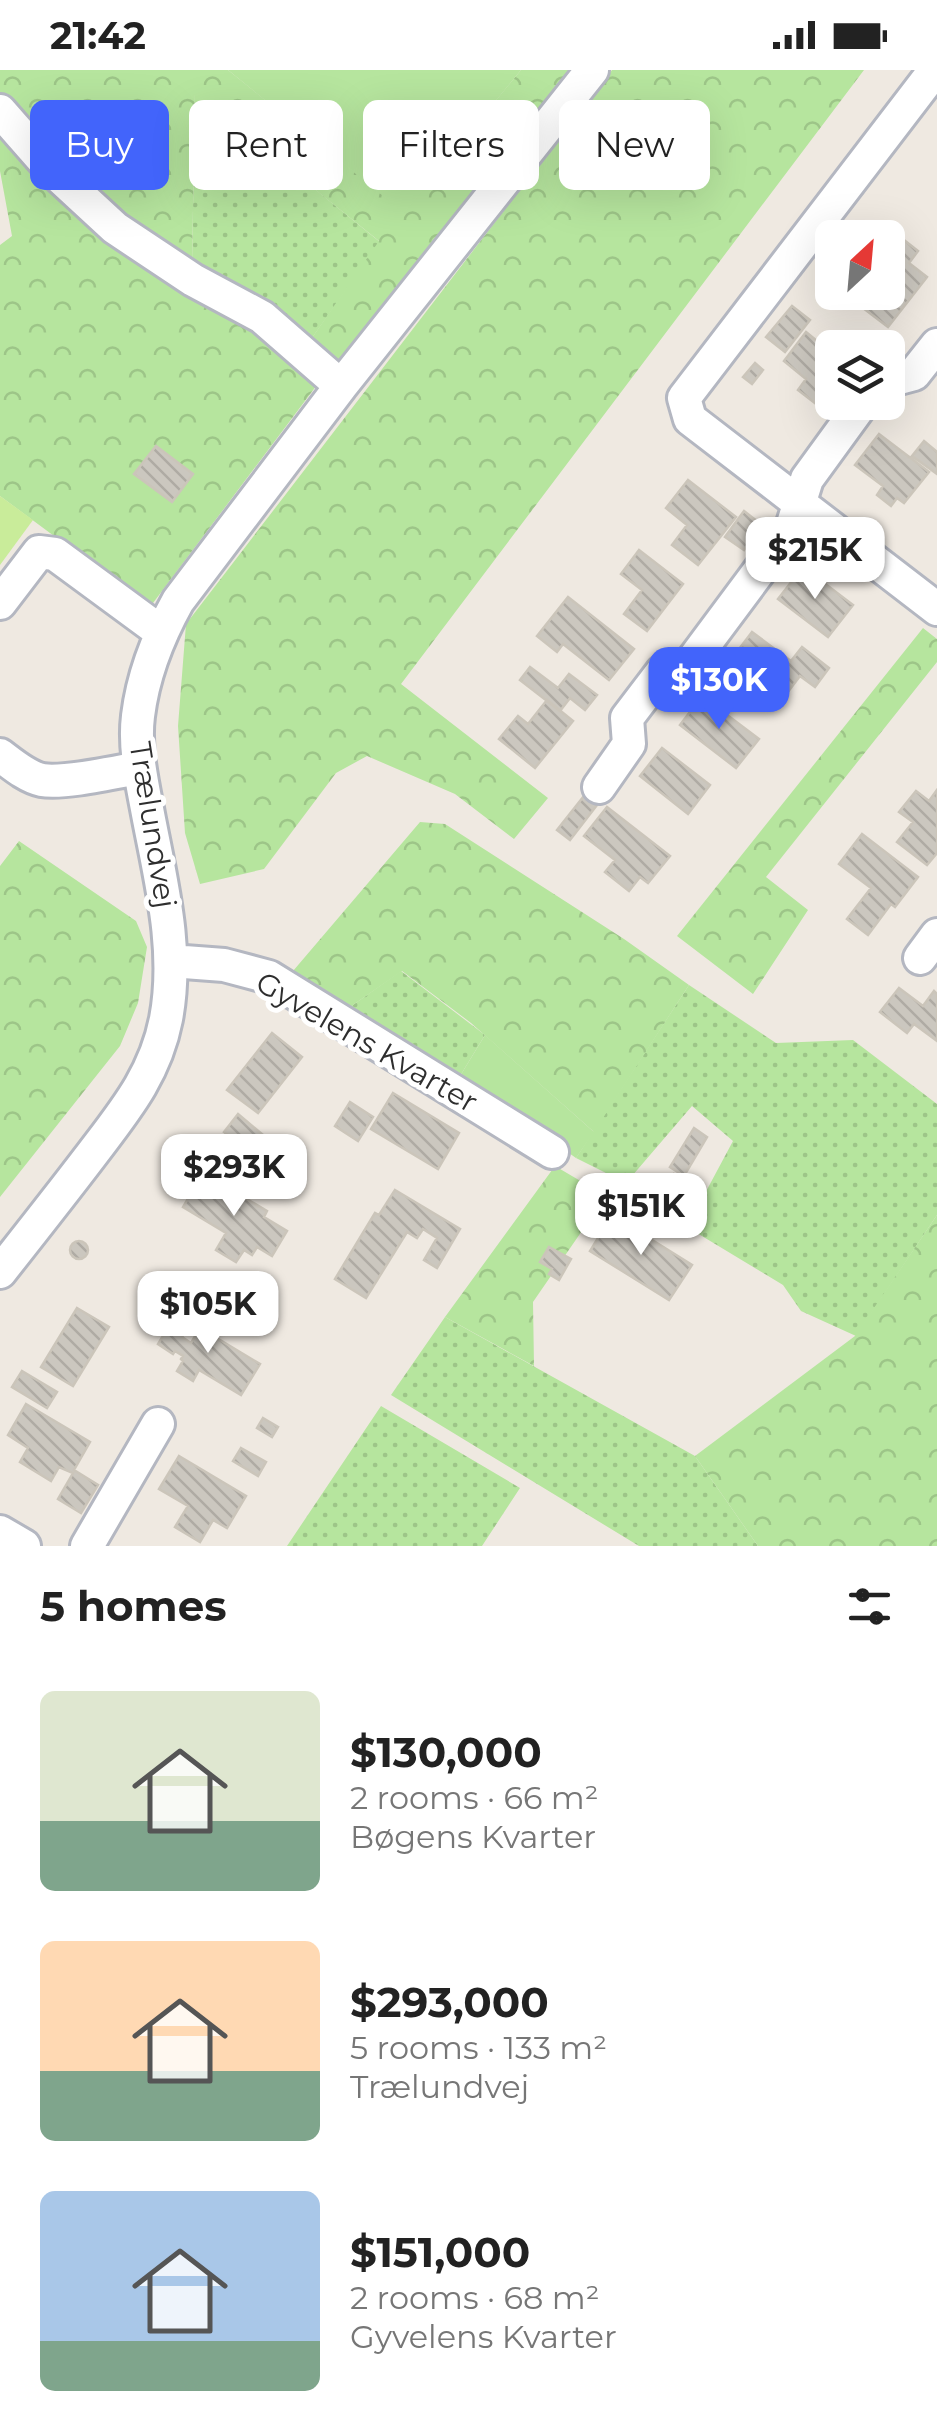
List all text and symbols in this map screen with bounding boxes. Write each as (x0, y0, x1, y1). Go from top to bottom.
text: 21:42 (50, 12, 146, 59)
chip: Buy (30, 100, 169, 190)
chip: Rent (189, 100, 343, 190)
chip: Filters (363, 100, 539, 190)
chip: New (559, 100, 710, 190)
north arrow (815, 220, 905, 310)
map controls (815, 220, 905, 420)
button: layers (815, 330, 905, 420)
pin: $215K (745, 517, 885, 602)
text: $215K (768, 530, 862, 569)
pin: $130K (649, 647, 789, 732)
text: $130K (671, 660, 768, 699)
street label: Trælundvej (122, 739, 184, 911)
street label: Gyvelens Kvarter (249, 963, 485, 1121)
pin: $293K (164, 1134, 304, 1219)
text: $293K (183, 1147, 285, 1186)
pin: $151K (571, 1173, 711, 1258)
text: $151K (597, 1186, 685, 1225)
pin: $105K (138, 1271, 278, 1356)
text: $105K (159, 1284, 257, 1323)
icon: filters (842, 1579, 897, 1634)
text: 5 homes (40, 1580, 227, 1632)
text: $130,000 (350, 1726, 542, 1778)
icon: home (120, 1731, 240, 1851)
text: 2 rooms · 66 m² (350, 1778, 599, 1817)
text: Bøgens Kvarter (350, 1817, 596, 1856)
text: $293,000 (350, 1976, 549, 2028)
icon: home (120, 1981, 240, 2101)
text: 5 rooms · 133 m² (350, 2028, 607, 2067)
text: Trælundvej (350, 2067, 529, 2106)
text: $151,000 (350, 2226, 530, 2278)
icon: home (120, 2231, 240, 2351)
text: 2 rooms · 68 m² (350, 2278, 600, 2317)
text: Gyvelens Kvarter (350, 2317, 617, 2356)

